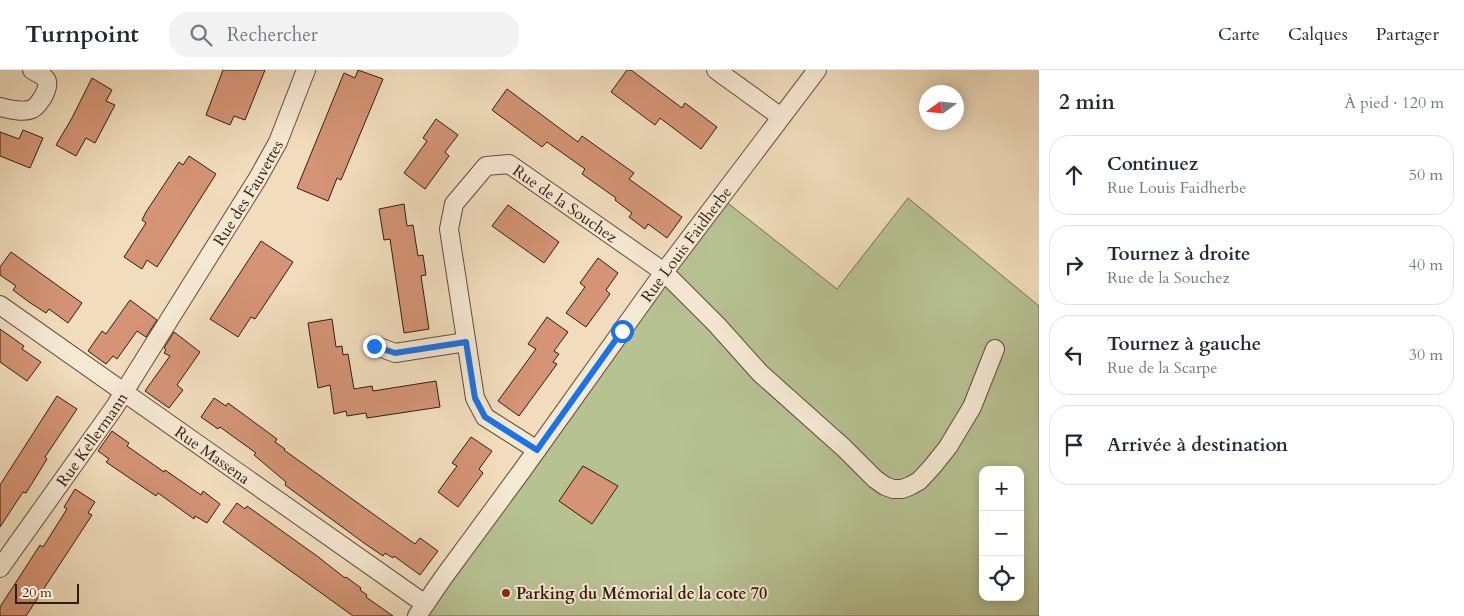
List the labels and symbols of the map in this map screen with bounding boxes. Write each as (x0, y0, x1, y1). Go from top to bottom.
north arrow (919, 85, 964, 130)
street label: Rue des Fauvettes (208, 136, 289, 250)
street label: Rue de la Souchez (508, 160, 621, 248)
street label: Rue Louis Faidherbe (636, 182, 737, 307)
route start (611, 320, 634, 343)
route end (363, 335, 386, 358)
street label: Rue Kellermann (51, 388, 133, 491)
street label: Rue Massena (170, 421, 254, 490)
scale bar (15, 581, 79, 604)
place label: Parking du Mémorial de la cote 70 (516, 583, 767, 605)
marker: Parking du Mémorial de la cote 70 (500, 587, 512, 599)

